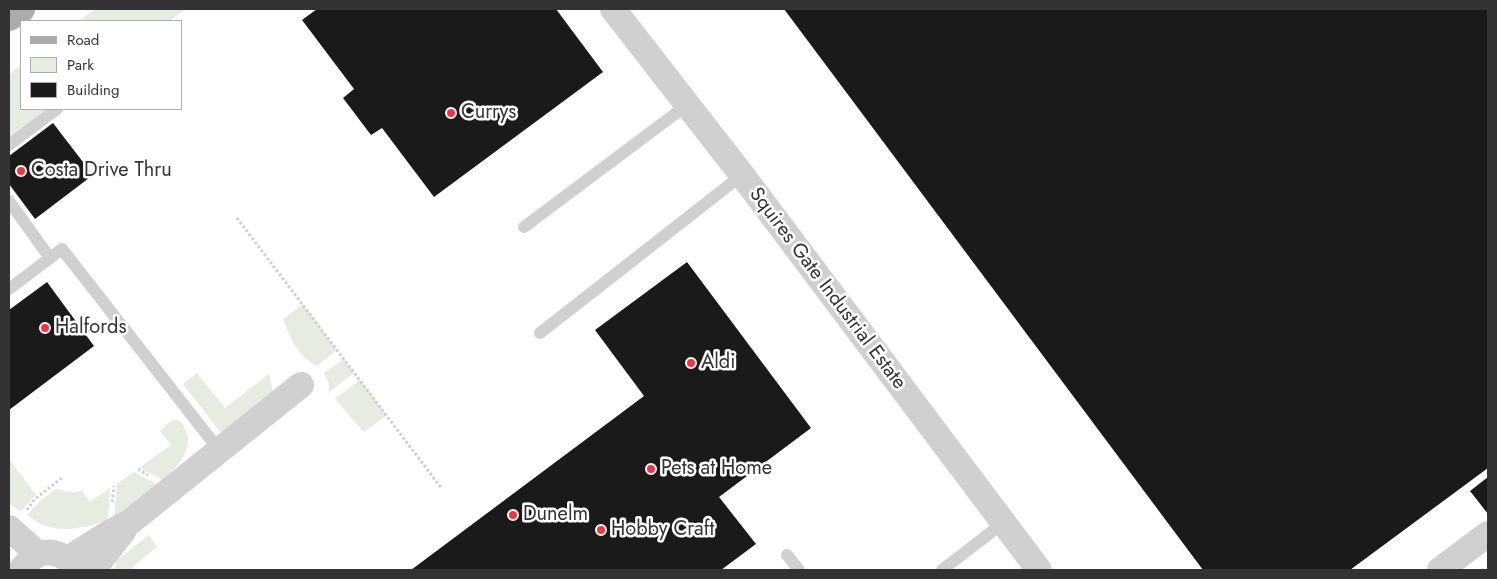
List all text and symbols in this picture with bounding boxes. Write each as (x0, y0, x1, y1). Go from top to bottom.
legend (20, 20, 182, 110)
text: Road (67, 29, 99, 51)
text: Park (67, 54, 94, 76)
text: Building (67, 79, 119, 101)
place label: Currys (461, 101, 516, 125)
marker: Currys (445, 107, 457, 119)
place label: Costa Drive Thru (31, 159, 172, 183)
marker: Costa Drive Thru (15, 165, 27, 177)
street label: Squires Gate Industrial Estate (743, 183, 911, 395)
place label: Halfords (55, 316, 126, 340)
marker: Halfords (39, 322, 51, 334)
place label: Aldi (701, 351, 735, 375)
marker: Aldi (685, 357, 697, 369)
place label: Pets at Home (661, 457, 772, 481)
marker: Pets at Home (645, 463, 657, 475)
place label: Dunelm (523, 503, 588, 527)
marker: Dunelm (507, 509, 519, 521)
place label: Hobby Craft (611, 518, 714, 542)
marker: Hobby Craft (595, 524, 607, 536)

